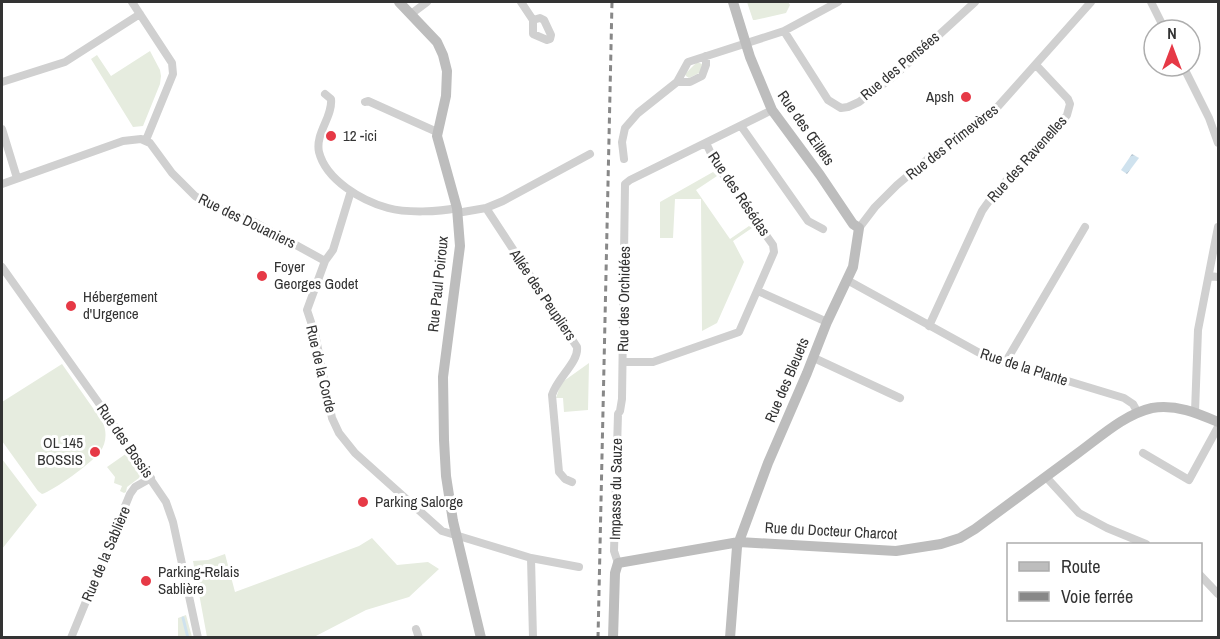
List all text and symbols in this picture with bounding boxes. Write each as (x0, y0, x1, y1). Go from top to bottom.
north arrow (1142, 18, 1202, 78)
text: N (1167, 22, 1177, 44)
street label: Rue des Pensées (856, 26, 944, 105)
street label: Rue des Œillets (773, 86, 840, 169)
place label: Apsh (925, 86, 954, 107)
marker: Apsh (959, 90, 973, 104)
street label: Rue des Primevères (901, 99, 1002, 184)
street label: Rue des Ravenelles (982, 111, 1071, 207)
place label: 12 -ici (343, 125, 377, 146)
marker: 12 -ici (324, 129, 338, 143)
street label: Rue des Résédas (703, 147, 775, 240)
street label: Rue des Douaniers (195, 188, 299, 253)
street label: Rue Paul Poiroux (422, 234, 453, 333)
street label: Allée des Peupliers (505, 244, 582, 345)
street label: Rue des Orchidées (612, 246, 635, 352)
place label: Foyer Georges Godet (274, 256, 359, 294)
marker: Foyer Georges Godet (255, 269, 269, 283)
place label: Hébergement d'Urgence (83, 286, 158, 324)
marker: Hébergement d'Urgence (64, 299, 78, 313)
street label: Rue de la Corde (301, 323, 342, 415)
street label: Rue des Bleuets (759, 334, 814, 425)
street label: Rue de la Plante (978, 342, 1071, 391)
street label: Rue des Bossis (92, 399, 159, 482)
place label: OL 145 BOSSIS (37, 432, 83, 470)
street label: Impasse du Sauze (604, 438, 627, 540)
marker: OL 145 BOSSIS (88, 445, 102, 459)
place label: Parking Salorge (375, 491, 463, 512)
marker: Parking Salorge (356, 495, 370, 509)
street label: Rue de la Sablière (76, 503, 135, 605)
street label: Rue du Docteur Charcot (764, 517, 898, 544)
legend (1007, 543, 1202, 621)
text: Route (1061, 554, 1100, 579)
place label: Parking-Relais Sablière (158, 561, 239, 599)
marker: Parking-Relais Sablière (139, 574, 153, 588)
text: Voie ferrée (1061, 584, 1133, 609)

